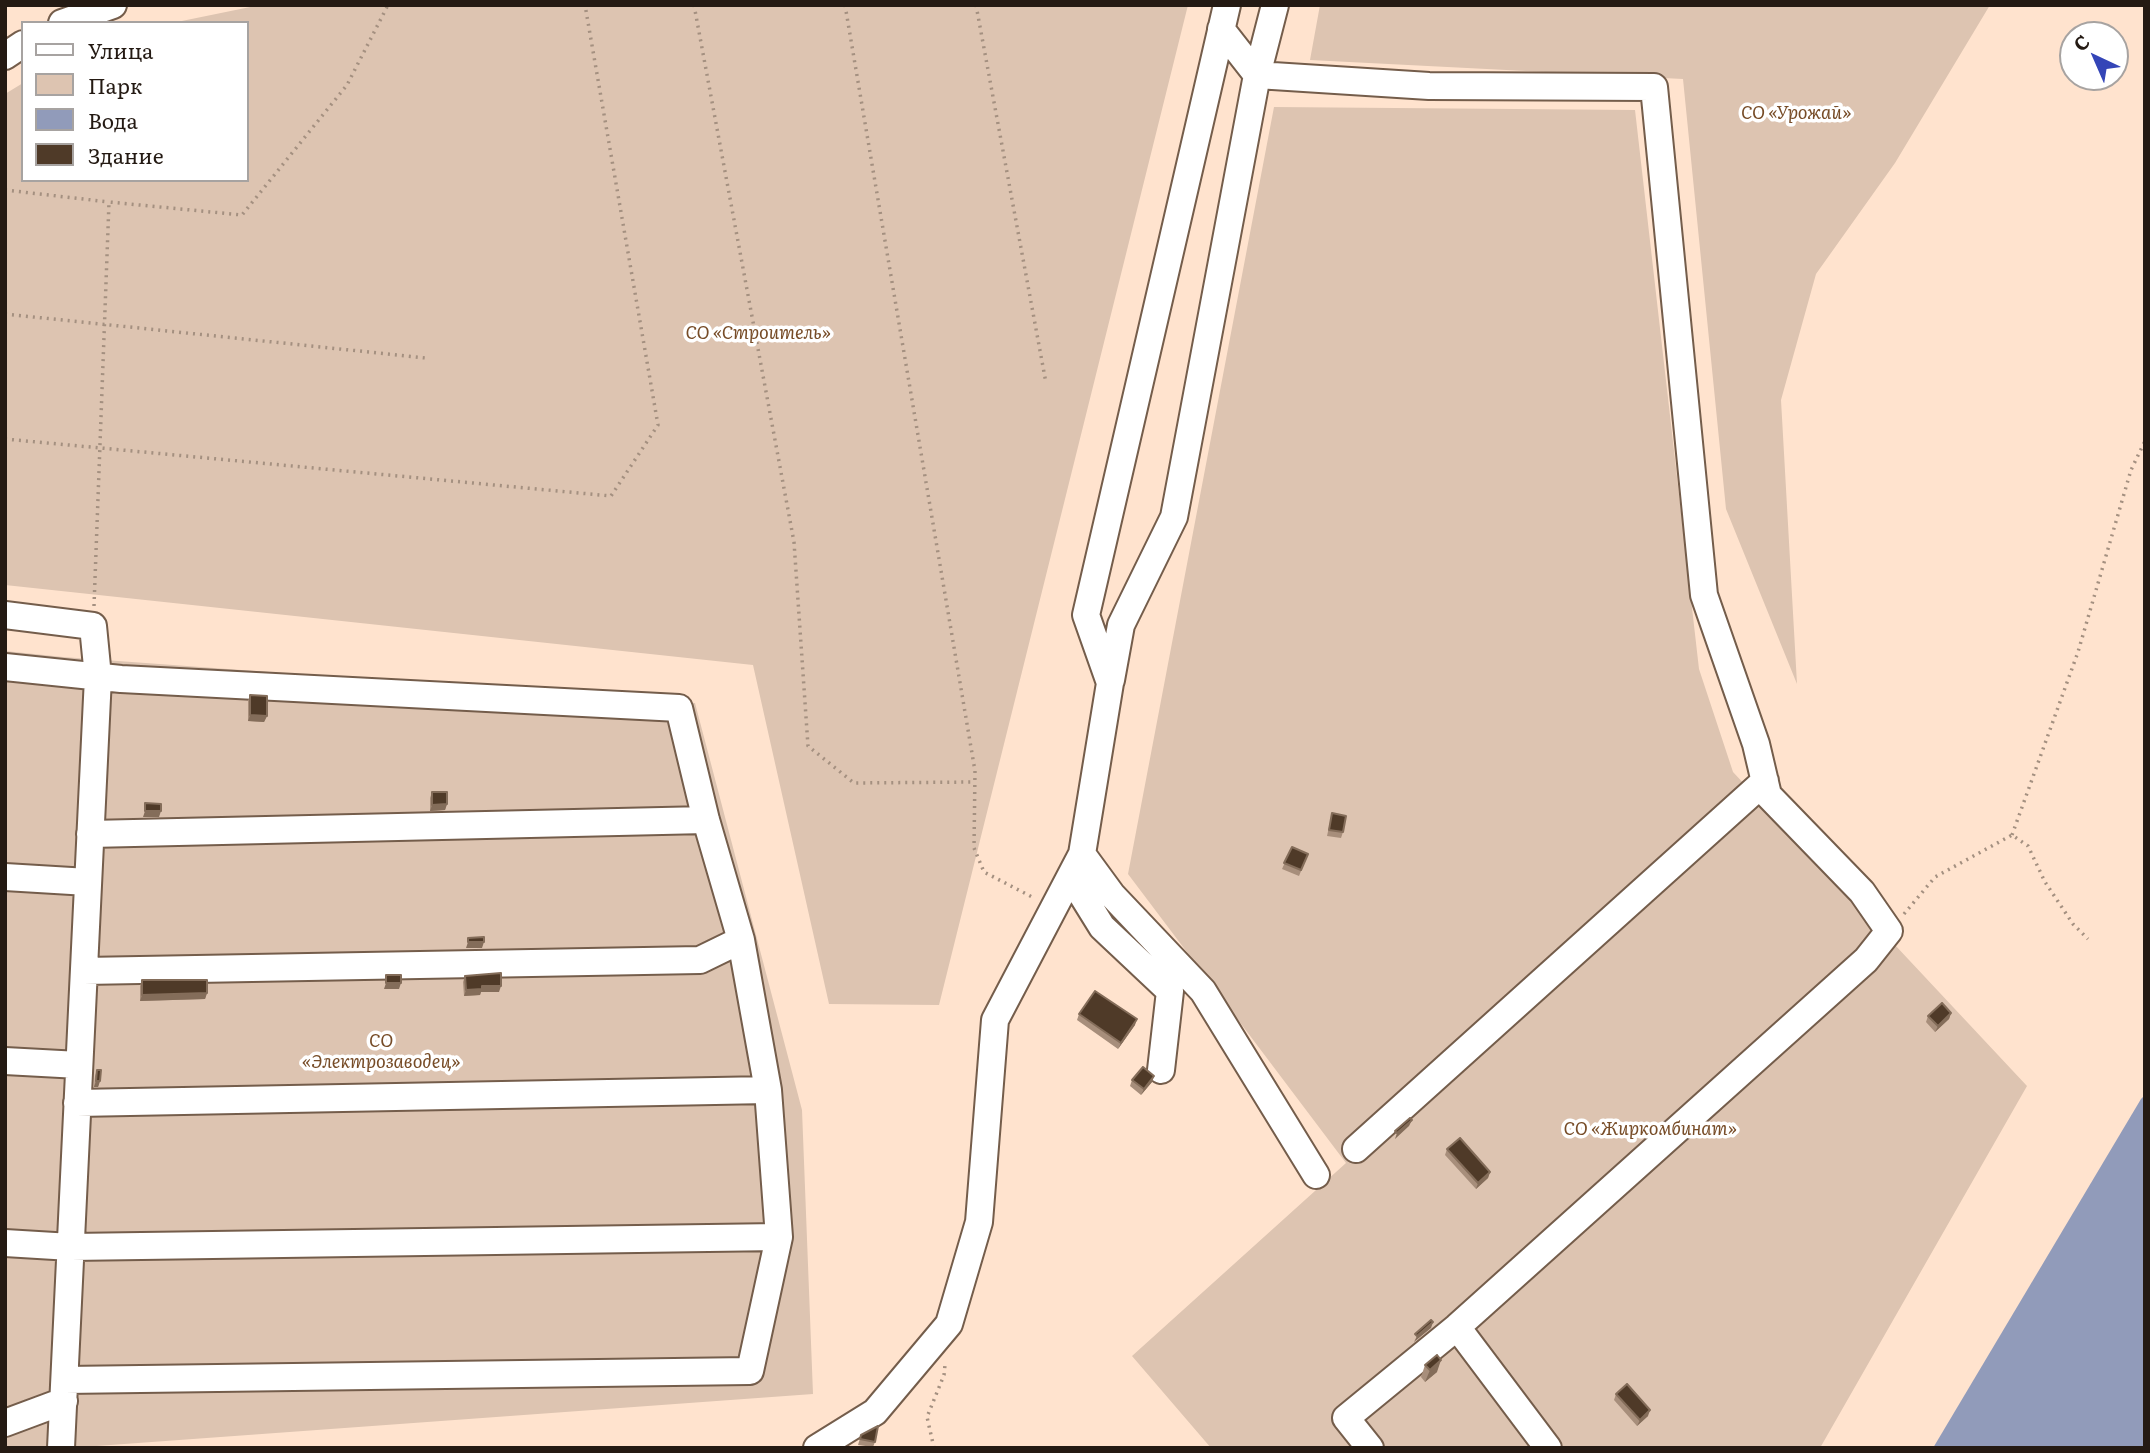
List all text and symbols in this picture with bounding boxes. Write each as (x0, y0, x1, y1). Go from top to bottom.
legend (21, 21, 248, 182)
north arrow (2059, 21, 2129, 91)
text: С (2066, 28, 2095, 57)
text: Улица (88, 34, 153, 65)
text: Парк (88, 69, 142, 100)
park label: СО «Урожай» (1741, 103, 1851, 125)
text: Вода (88, 104, 138, 135)
text: Здание (88, 139, 164, 170)
park label: СО «Строитель» (685, 323, 831, 345)
park label: СО «Электрозаводец» (302, 1031, 460, 1074)
park label: СО «Жиркомбинат» (1564, 1119, 1736, 1141)

